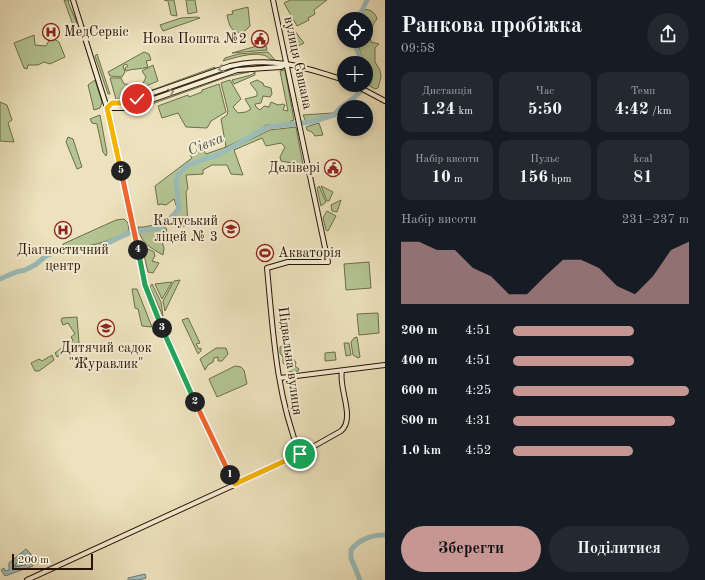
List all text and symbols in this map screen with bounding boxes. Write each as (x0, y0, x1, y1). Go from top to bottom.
map controls (337, 12, 373, 136)
button: locate (337, 12, 373, 48)
button: share (647, 13, 689, 55)
street label: вулиця Євшана (281, 15, 315, 111)
text: Ранкова пробіжка (401, 15, 582, 37)
hospital icon: МедСервіс (41, 22, 61, 42)
place label: МедСервіс (64, 25, 129, 39)
public building icon: Нова Пошта №2 (250, 29, 270, 49)
place label: Нова Пошта №2 (142, 32, 247, 46)
text: 09:58 (401, 42, 435, 55)
button: + (337, 56, 373, 92)
one-way arrow (218, 64, 225, 73)
pin (120, 82, 154, 116)
text: Дистанція (422, 86, 472, 97)
text: Час (536, 86, 554, 97)
text: Темп (631, 86, 655, 97)
icon: check (126, 88, 148, 110)
one-way arrow (168, 89, 175, 97)
button: − (337, 100, 373, 136)
text: 1.24 (421, 101, 455, 118)
text: 5:50 (528, 101, 562, 118)
text: 4:42 (615, 101, 649, 118)
text: km (455, 106, 473, 117)
text: /km (649, 106, 671, 117)
water label: Сівка (186, 131, 226, 159)
text: Набір висоти (415, 154, 479, 165)
text: Пульс (530, 154, 560, 165)
text: kcal (634, 154, 652, 165)
public building icon: Делівері (323, 158, 343, 178)
pin: 5 (111, 161, 131, 181)
place label: Делівері (268, 161, 320, 175)
text: 5 (118, 165, 124, 176)
text: 10 (431, 169, 451, 186)
text: 156 (519, 169, 548, 186)
text: 81 (633, 169, 653, 186)
text: m (451, 174, 463, 185)
text: bpm (548, 174, 571, 185)
text: Набір висоти (401, 213, 476, 226)
text: 231–237 m (622, 213, 689, 226)
place label: Калуський ліцей № 3 (153, 214, 218, 244)
school or university icon: Калуський ліцей № 3 (221, 219, 241, 239)
hospital icon: Діагностичний центр (53, 220, 73, 240)
pin: 4 (128, 240, 148, 260)
place label: Діагностичний центр (17, 243, 109, 273)
sports icon: Акваторія (255, 243, 275, 263)
text: 4 (135, 244, 141, 255)
place label: Акваторія (278, 246, 341, 260)
street label: Підвальна вулиця (275, 306, 305, 416)
school or university icon: Дитячий садок "Журавлик" (96, 318, 116, 338)
pin: 3 (152, 318, 172, 338)
text: 3 (159, 322, 165, 333)
text: 200 m (401, 324, 438, 337)
text: 4:51 (465, 324, 491, 337)
place label: Дитячий садок "Журавлик" (60, 341, 152, 371)
text: 400 m (401, 354, 438, 367)
text: 4:51 (465, 354, 491, 367)
text: 600 m (401, 384, 438, 397)
text: 4:25 (465, 384, 491, 397)
pin: 2 (185, 392, 205, 412)
text: 2 (192, 396, 198, 407)
text: 800 m (401, 414, 438, 427)
text: 4:31 (465, 414, 491, 427)
pin (283, 437, 317, 471)
icon: arrive (289, 443, 311, 465)
text: 1.0 km (401, 444, 441, 457)
text: 4:52 (465, 444, 491, 457)
pin: 1 (220, 465, 240, 485)
text: 1 (227, 469, 233, 480)
button: Зберегти (401, 526, 541, 572)
button: Поділитися (549, 526, 689, 572)
scale bar (12, 552, 93, 571)
text: 200 m (18, 555, 49, 566)

